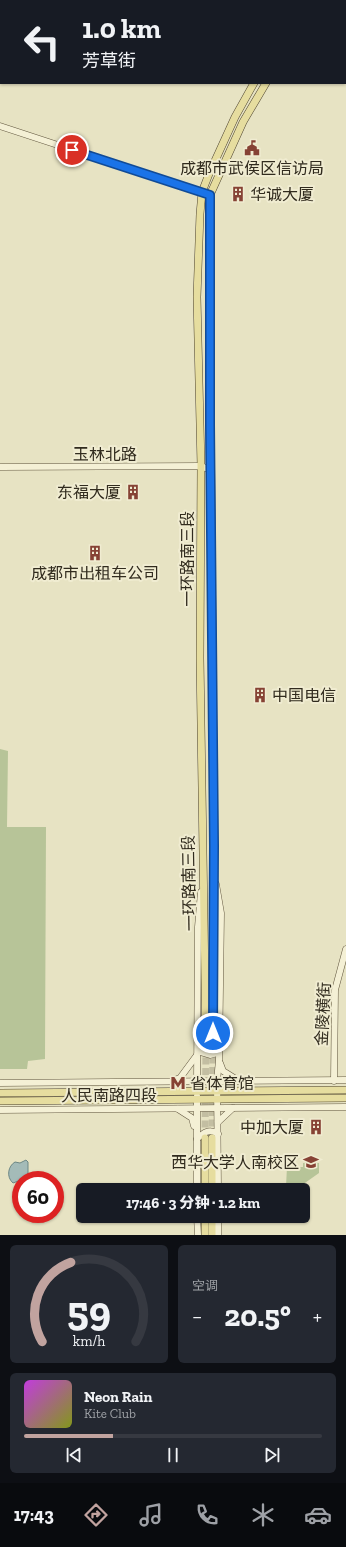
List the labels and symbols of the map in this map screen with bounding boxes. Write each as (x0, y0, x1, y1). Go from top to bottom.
pin (55, 133, 89, 167)
public building icon: 成都市武侯区信访局 (243, 139, 261, 157)
place label: 成都市武侯区信访局 (180, 159, 324, 178)
building icon: 华诚大厦 (229, 185, 247, 203)
place label: 华诚大厦 (250, 185, 314, 204)
street label: 玉林北路 (73, 445, 137, 464)
place label: 东福大厦 (57, 483, 121, 502)
building icon: 东福大厦 (124, 483, 142, 501)
street label: 一环路南三段 (178, 511, 197, 607)
building icon: 成都市出租车公司 (86, 544, 104, 562)
place label: 成都市出租车公司 (31, 564, 159, 583)
building icon: 中国电信 (251, 686, 269, 704)
place label: 中国电信 (272, 686, 336, 705)
street label: 一环路南三段 (179, 835, 199, 931)
street label: 金陵横街 (312, 982, 334, 1046)
position arrow (192, 1012, 234, 1054)
metro station icon: 省体育馆 (169, 1074, 187, 1092)
place label: 省体育馆 (190, 1074, 254, 1093)
street label: 人民南路四段 (61, 1086, 157, 1105)
place label: 中加大厦 (240, 1118, 304, 1137)
building icon: 中加大厦 (307, 1118, 325, 1136)
place label: 西华大学人南校区 (171, 1153, 299, 1172)
school or university icon: 西华大学人南校区 (302, 1153, 320, 1171)
speed limit sign: 60 (12, 1171, 64, 1223)

